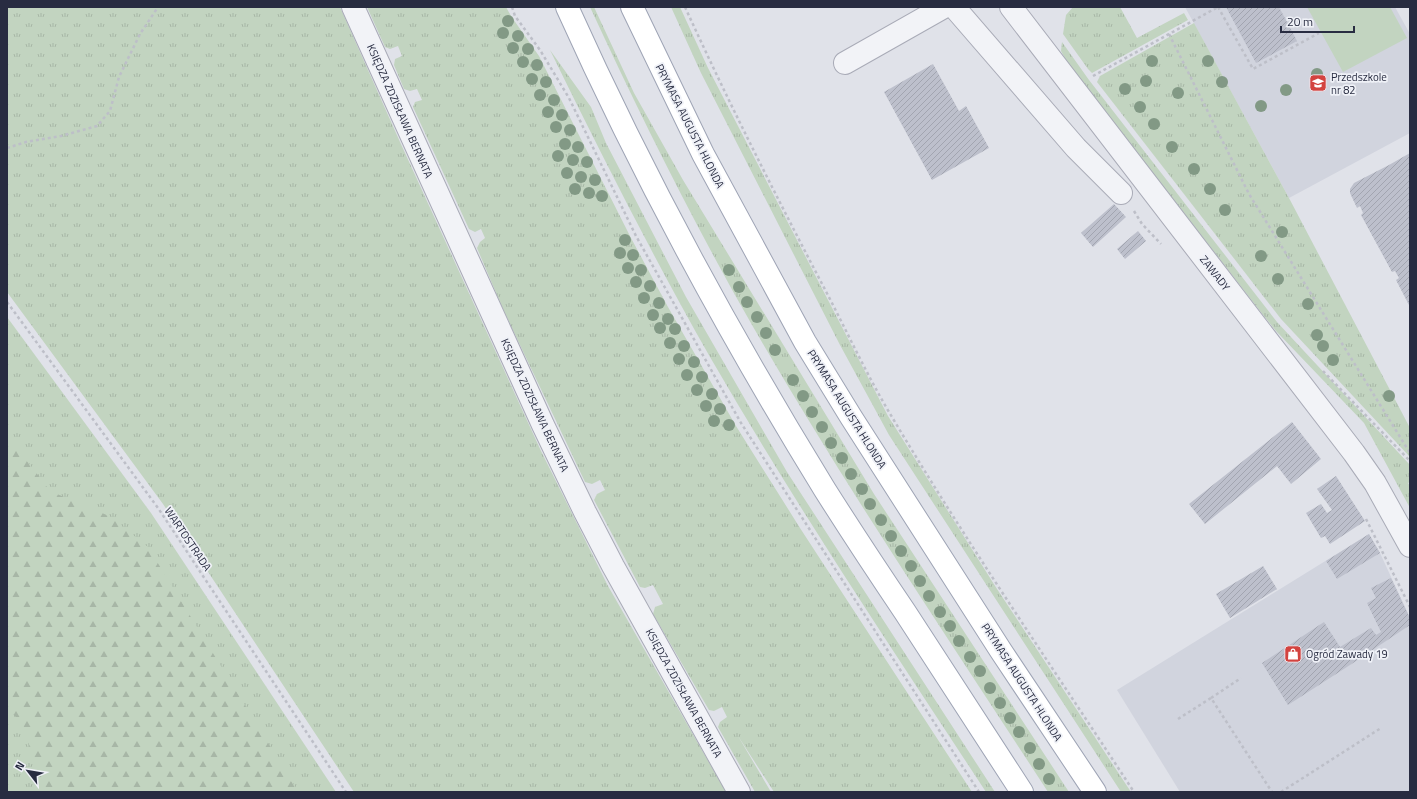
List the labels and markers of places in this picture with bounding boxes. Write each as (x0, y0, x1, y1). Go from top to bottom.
place label: Przedszkole nr 82 (1331, 69, 1387, 98)
school or university icon: Przedszkole nr 82 (1308, 73, 1328, 93)
shop icon: Ogród Zawady 19 (1283, 644, 1303, 664)
place label: Ogród Zawady 19 (1306, 646, 1388, 662)

